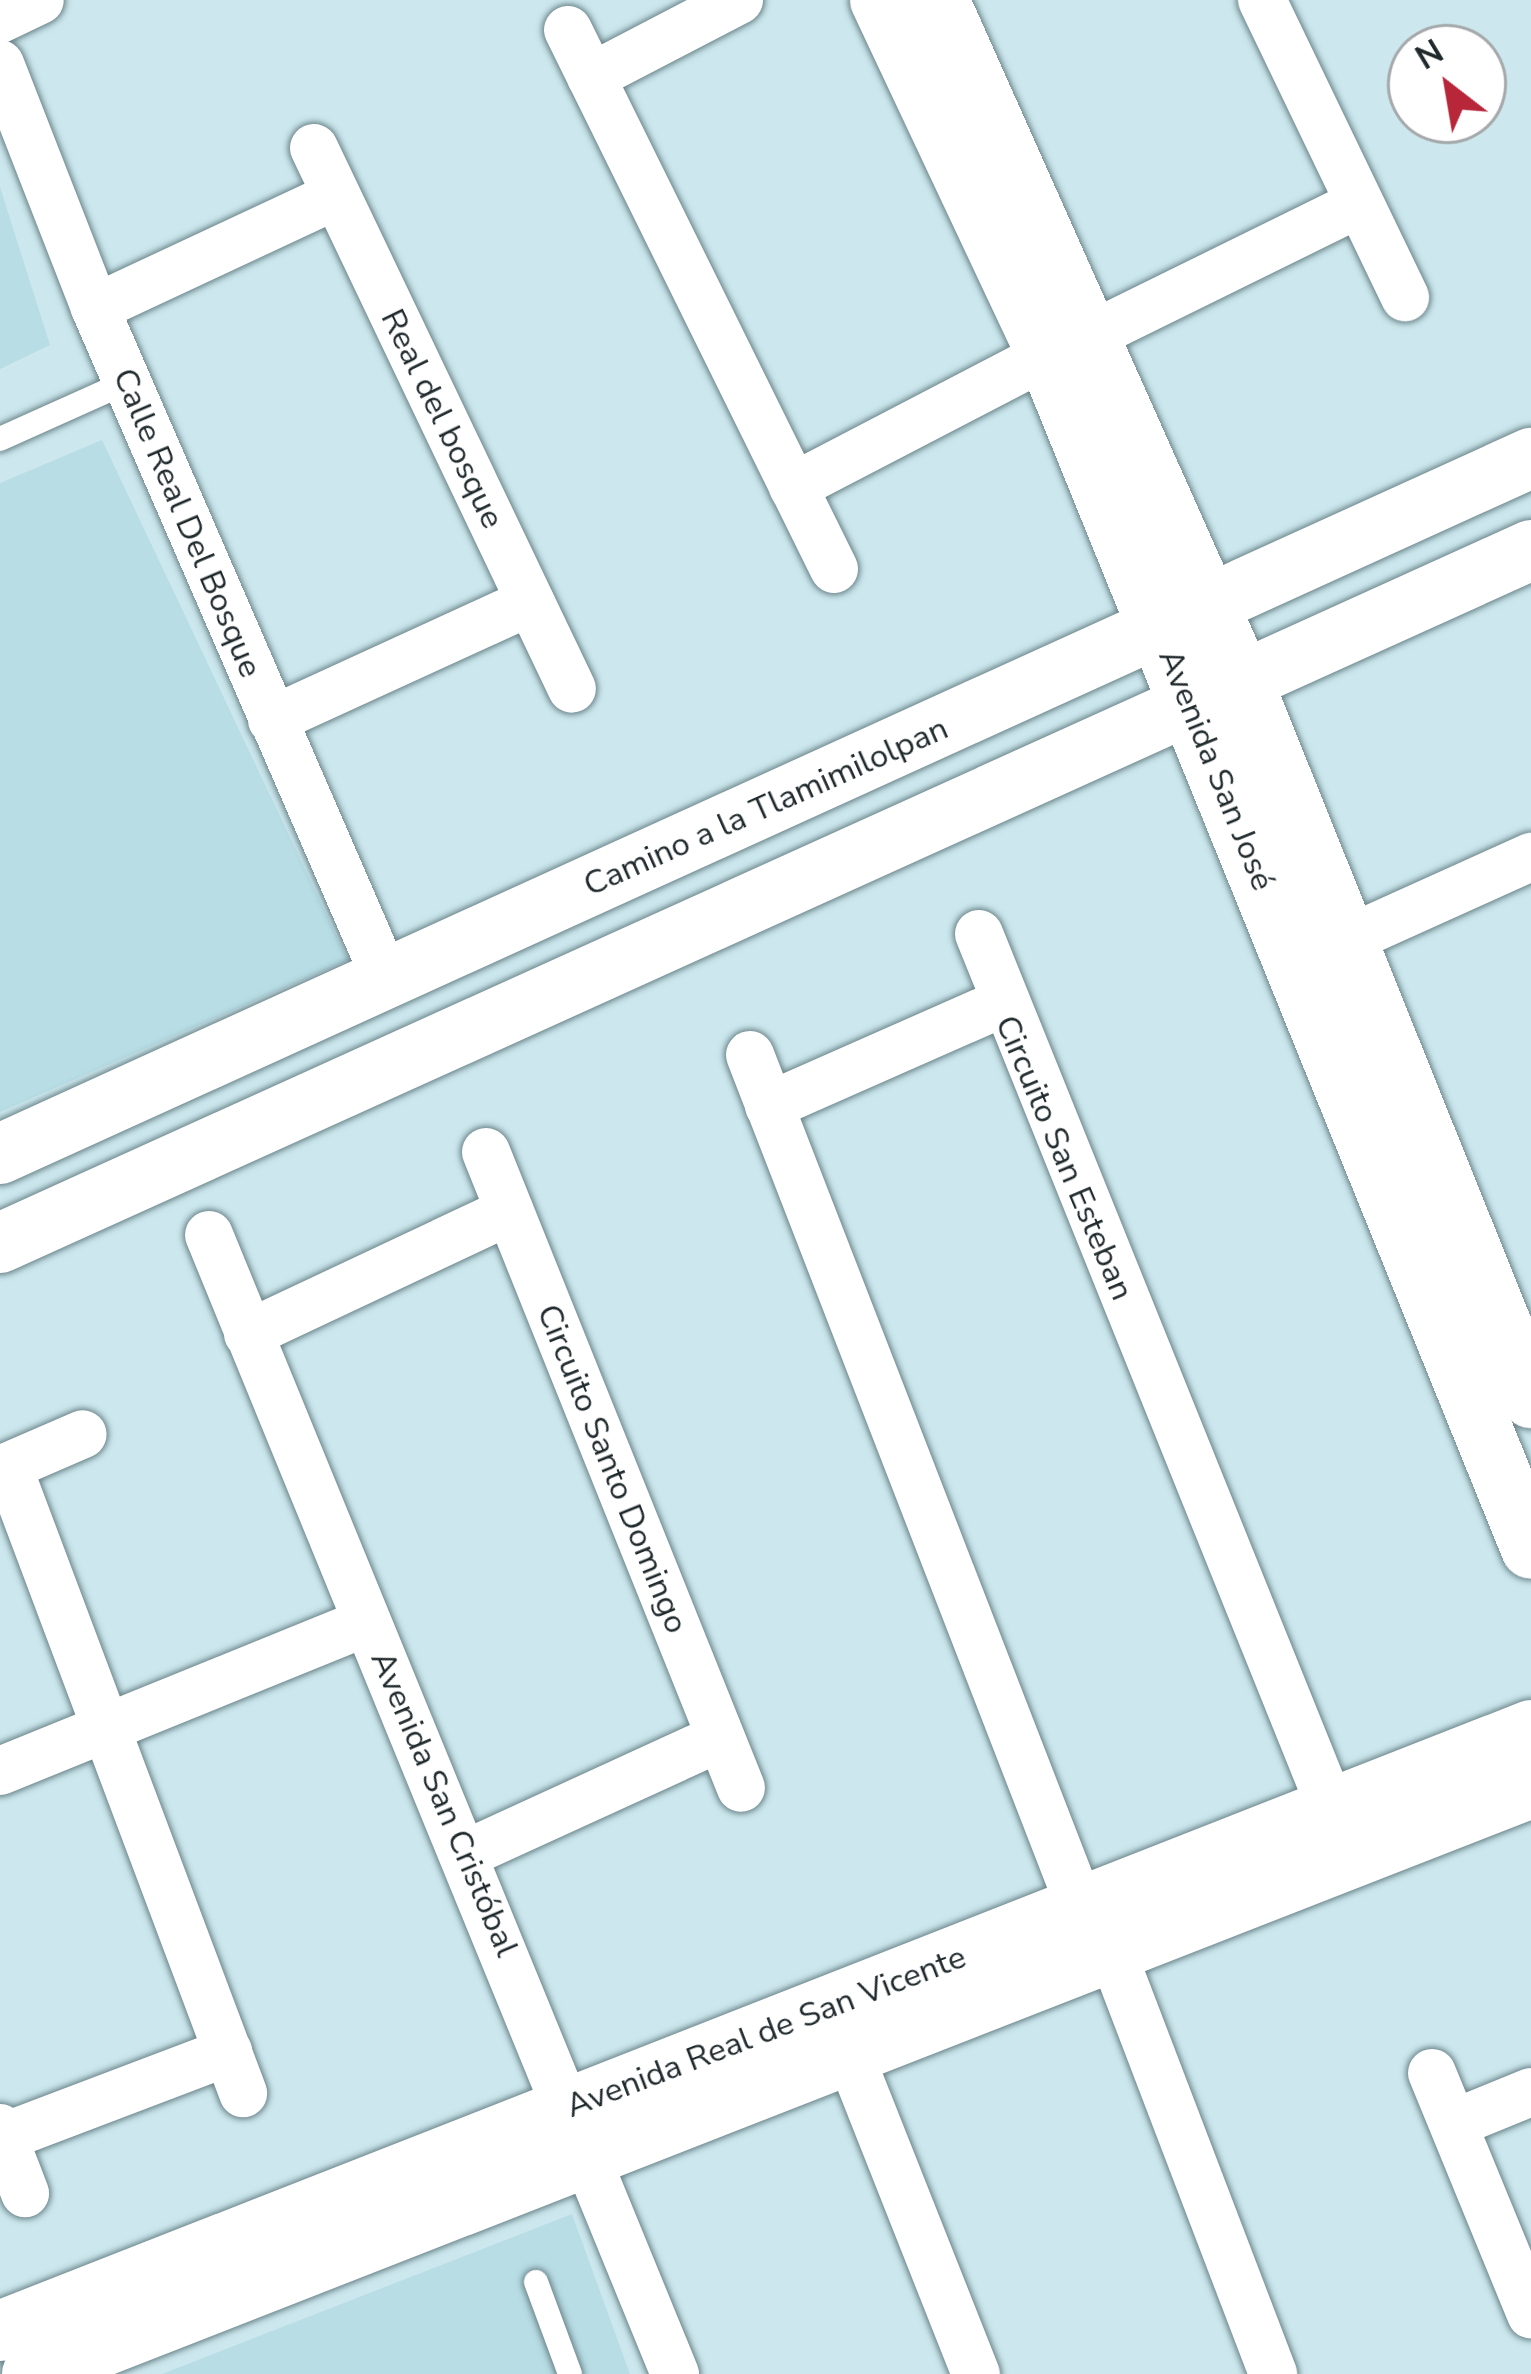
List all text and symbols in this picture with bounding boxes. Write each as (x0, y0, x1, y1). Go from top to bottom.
north arrow (1387, 24, 1507, 144)
text: N (1408, 30, 1452, 81)
street label: Real del bosque (372, 303, 512, 535)
street label: Calle Real Del Bosque (104, 363, 270, 683)
street label: Avenida San José (1150, 644, 1282, 896)
street label: Camino a la Tlamimilolpan (578, 709, 954, 905)
street label: Circuito San Esteban (986, 1010, 1142, 1306)
street label: Circuito Santo Domingo (528, 1299, 696, 1639)
street label: Avenida San Cristóbal (362, 1645, 526, 1963)
street label: Avenida Real de San Vicente (561, 1937, 971, 2127)

